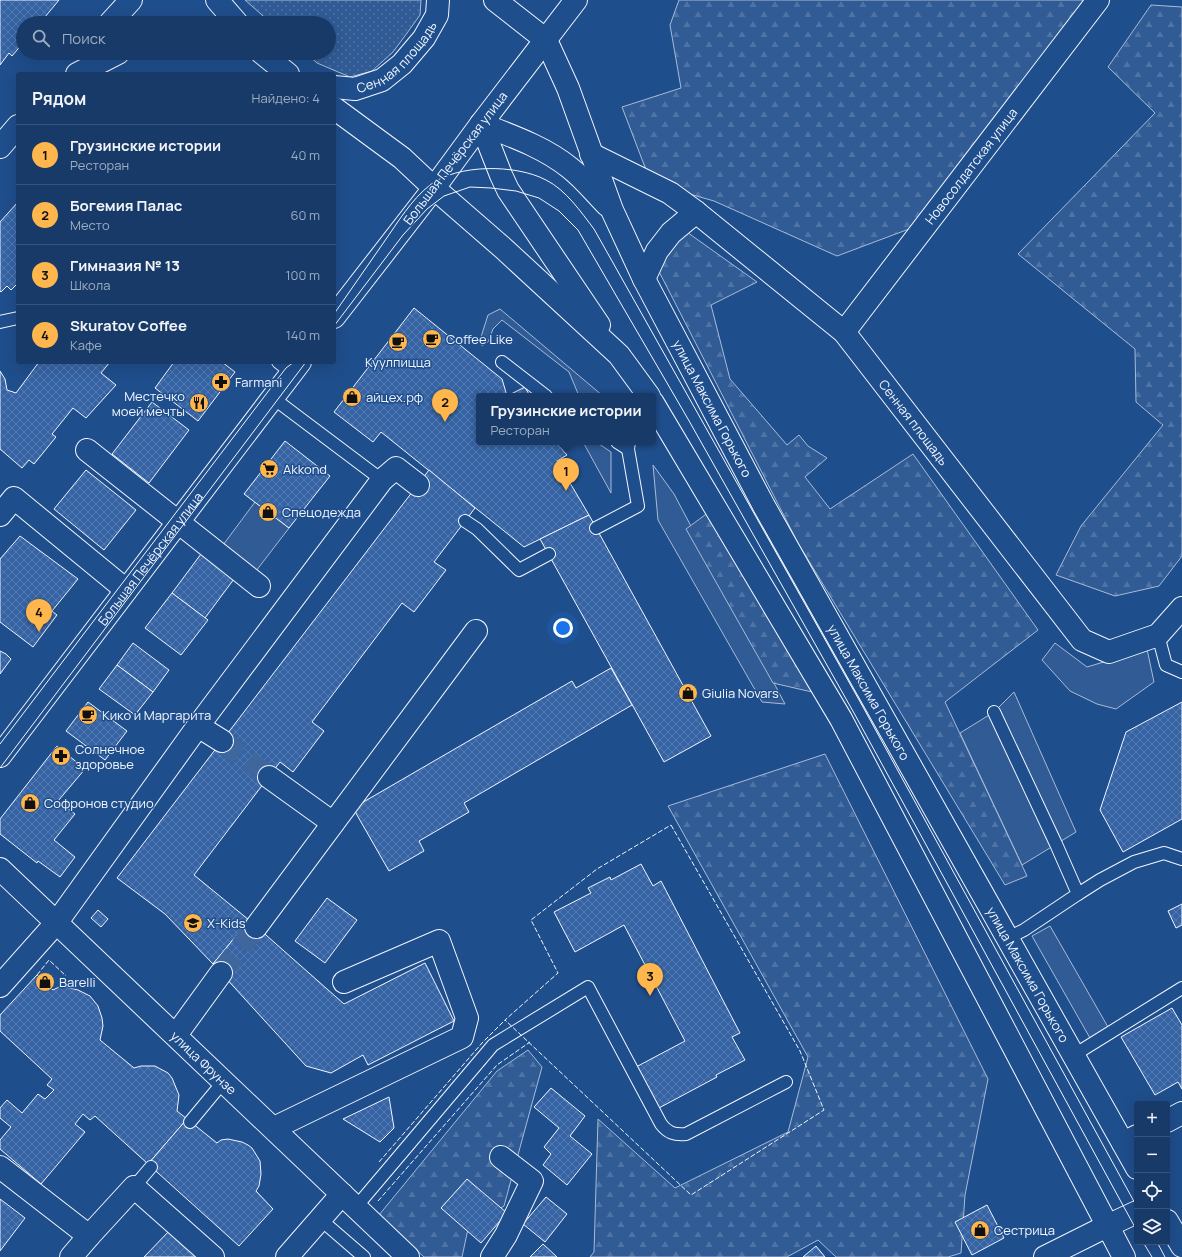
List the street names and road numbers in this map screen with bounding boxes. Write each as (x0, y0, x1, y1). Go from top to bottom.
street label: Сенная площадь (354, 18, 441, 97)
street label: Большая Печёрская улица (399, 88, 511, 228)
street label: Новосолдатская улица (921, 104, 1021, 228)
street label: улица Максима Горького (669, 337, 756, 481)
street label: Сенная площадь (875, 376, 953, 469)
street label: Большая Печёрская улица (94, 488, 207, 629)
street label: улица Максима Горького (823, 621, 914, 764)
street label: улица Максима Горького (982, 903, 1074, 1046)
street label: улица Фрунзе (167, 1027, 241, 1099)

